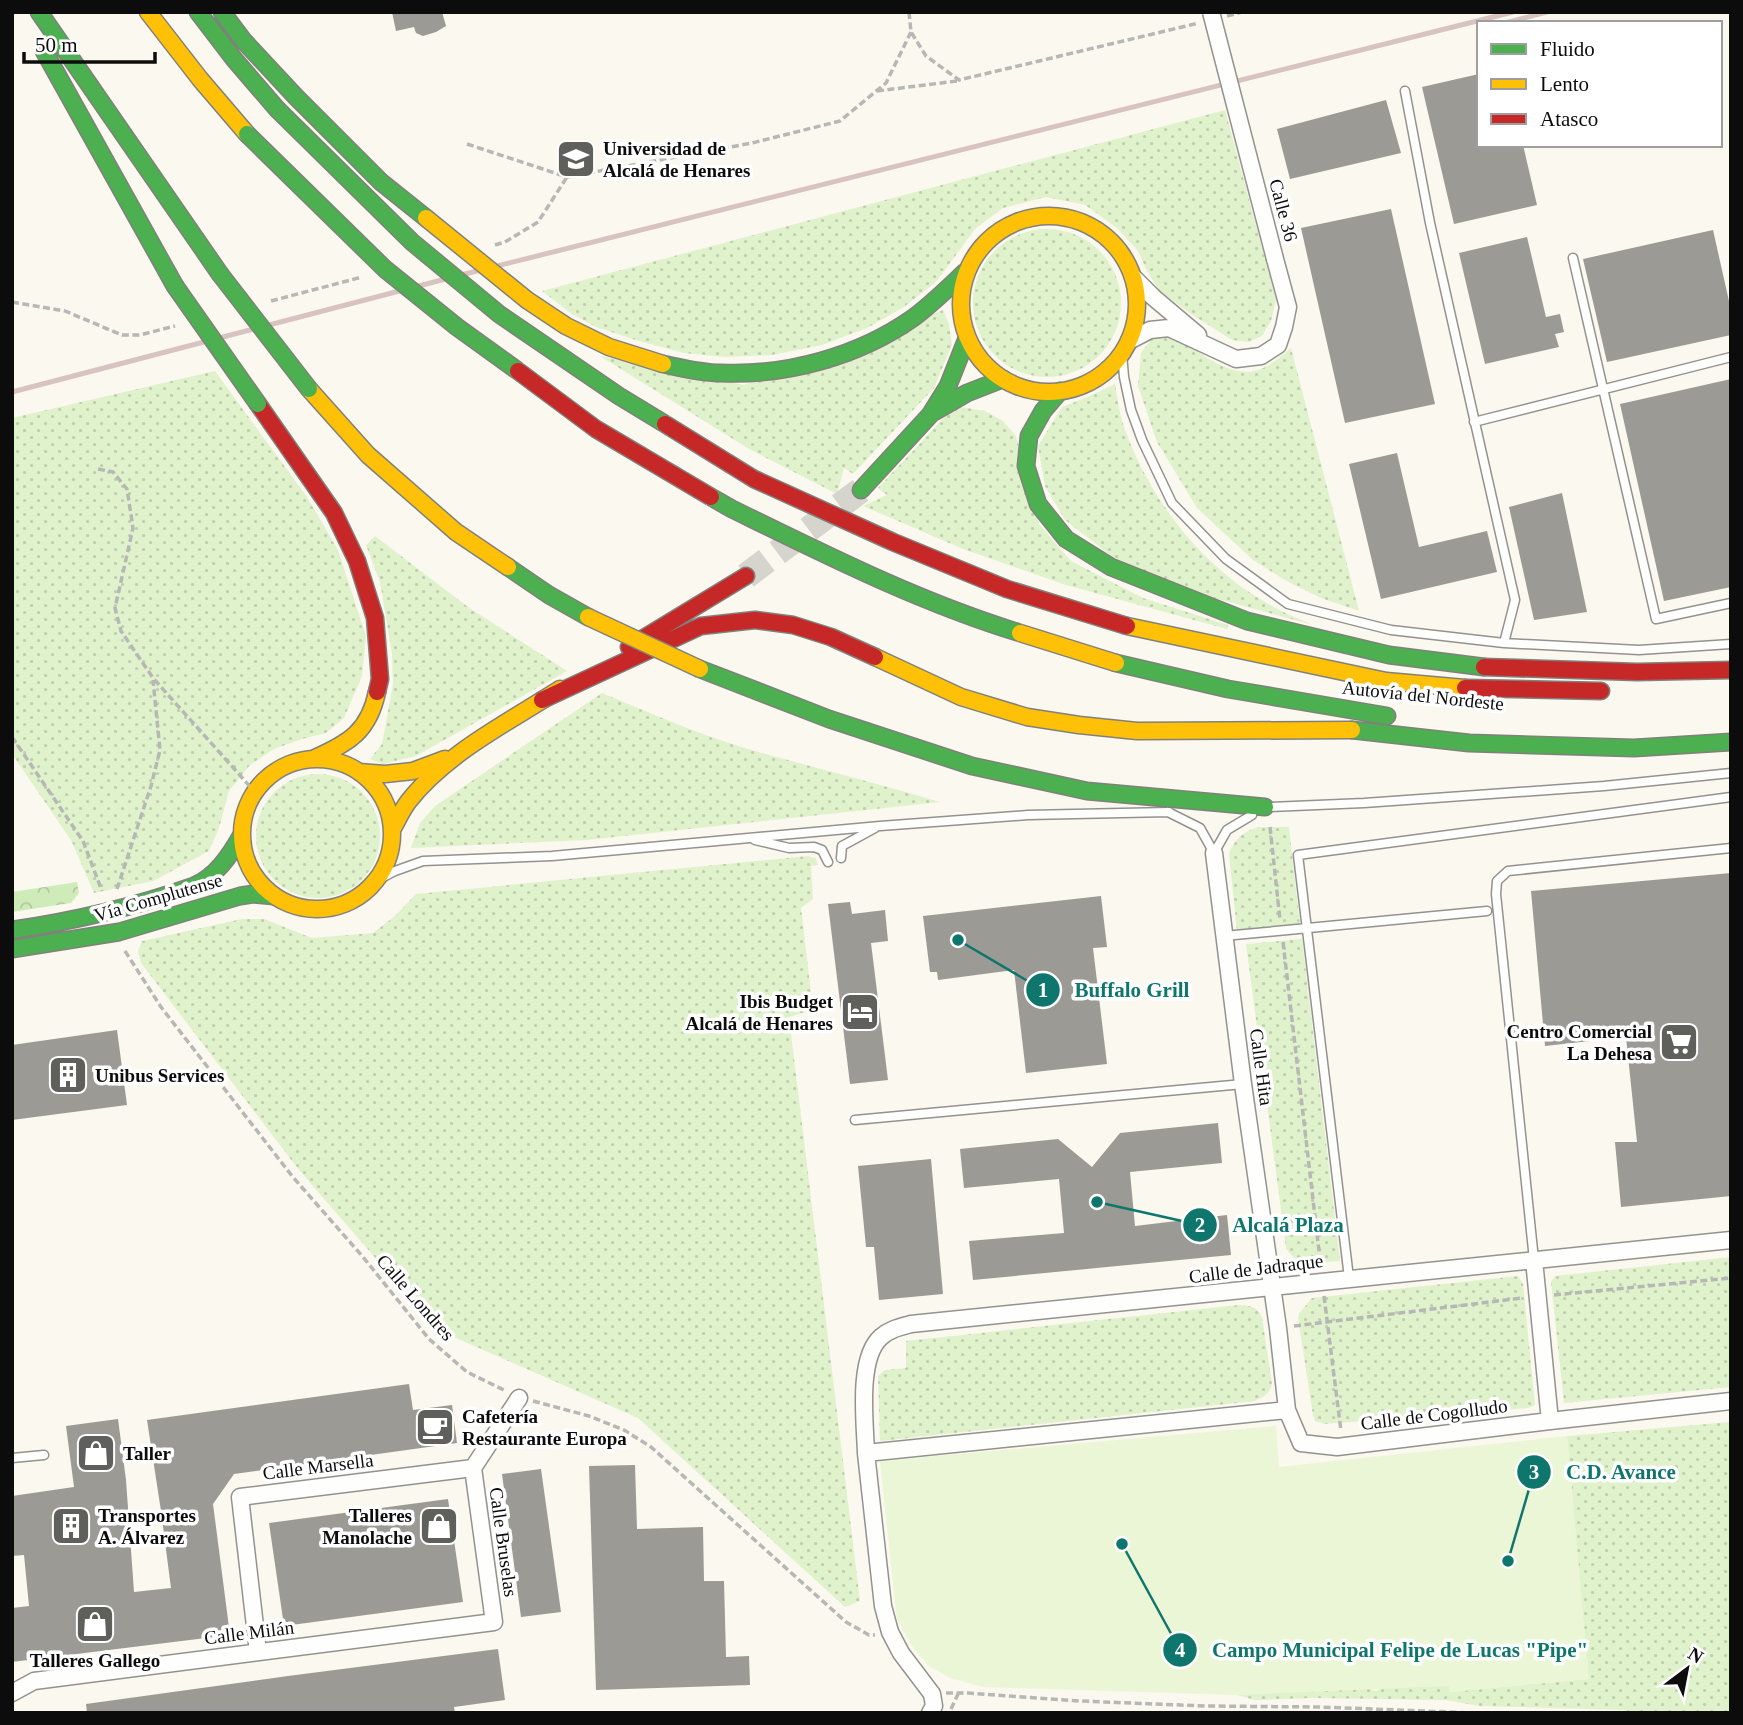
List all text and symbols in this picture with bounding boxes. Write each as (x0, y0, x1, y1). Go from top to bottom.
scale bar (24, 21, 156, 65)
legend (1477, 21, 1722, 147)
text: 50 m (35, 33, 78, 57)
text: Fluido (1540, 37, 1595, 61)
text: Lento (1540, 72, 1589, 96)
text: Atasco (1540, 107, 1598, 131)
school or university icon: Universidad de Alcalá de Henares (555, 138, 597, 180)
place label: Universidad de Alcalá de Henares (603, 138, 750, 181)
street label: Calle 36 (1265, 177, 1302, 244)
street label: Autovía del Nordeste (1341, 677, 1505, 714)
street label: Vía Complutense (92, 869, 225, 926)
callout: Buffalo Grill (1025, 969, 1203, 1011)
text: 1 (1038, 978, 1048, 1002)
text: Buffalo Grill (1075, 978, 1190, 1002)
place label: Ibis Budget Alcalá de Henares (686, 991, 834, 1034)
hotel icon: Ibis Budget Alcalá de Henares (839, 991, 881, 1033)
place label: Centro Comercial La Dehesa (1507, 1021, 1652, 1064)
supermarket icon: Centro Comercial La Dehesa (1658, 1021, 1700, 1063)
street label: Calle Hita (1246, 1027, 1277, 1107)
building icon: Unibus Services (47, 1054, 89, 1096)
place label: Unibus Services (95, 1065, 224, 1086)
callout: Alcalá Plaza (1183, 1204, 1357, 1246)
text: 2 (1195, 1213, 1205, 1237)
text: Alcalá Plaza (1232, 1213, 1344, 1237)
street label: Calle Londres (373, 1250, 459, 1345)
street label: Calle de Jadraque (1188, 1250, 1324, 1287)
street label: Calle de Cogolludo (1359, 1395, 1509, 1434)
cafe icon: Cafetería Restaurante Europa (414, 1406, 456, 1448)
place label: Cafetería Restaurante Europa (462, 1406, 627, 1449)
shop icon: Taller (75, 1432, 117, 1474)
place label: Taller (123, 1443, 171, 1464)
street label: Calle Marsella (262, 1449, 375, 1484)
callout: C.D. Avance (1516, 1451, 1690, 1493)
text: 3 (1529, 1460, 1539, 1484)
text: C.D. Avance (1566, 1460, 1676, 1484)
street label: Calle Bruselas (485, 1486, 522, 1598)
building icon: Transportes A. Álvarez (50, 1505, 92, 1547)
place label: Transportes A. Álvarez (98, 1505, 196, 1548)
place label: Talleres Manolache (322, 1505, 412, 1548)
shop icon: Talleres Manolache (418, 1505, 460, 1547)
shop icon: Talleres Gallego (74, 1603, 116, 1645)
street label: Calle Milán (203, 1617, 296, 1648)
callout: Campo Municipal Felipe de Lucas "Pipe" (1163, 1629, 1602, 1671)
north arrow (1652, 1634, 1722, 1704)
text: 4 (1175, 1638, 1186, 1662)
text: Campo Municipal Felipe de Lucas "Pipe" (1212, 1638, 1588, 1662)
text: N (1684, 1642, 1707, 1668)
place label: Talleres Gallego (30, 1650, 160, 1671)

